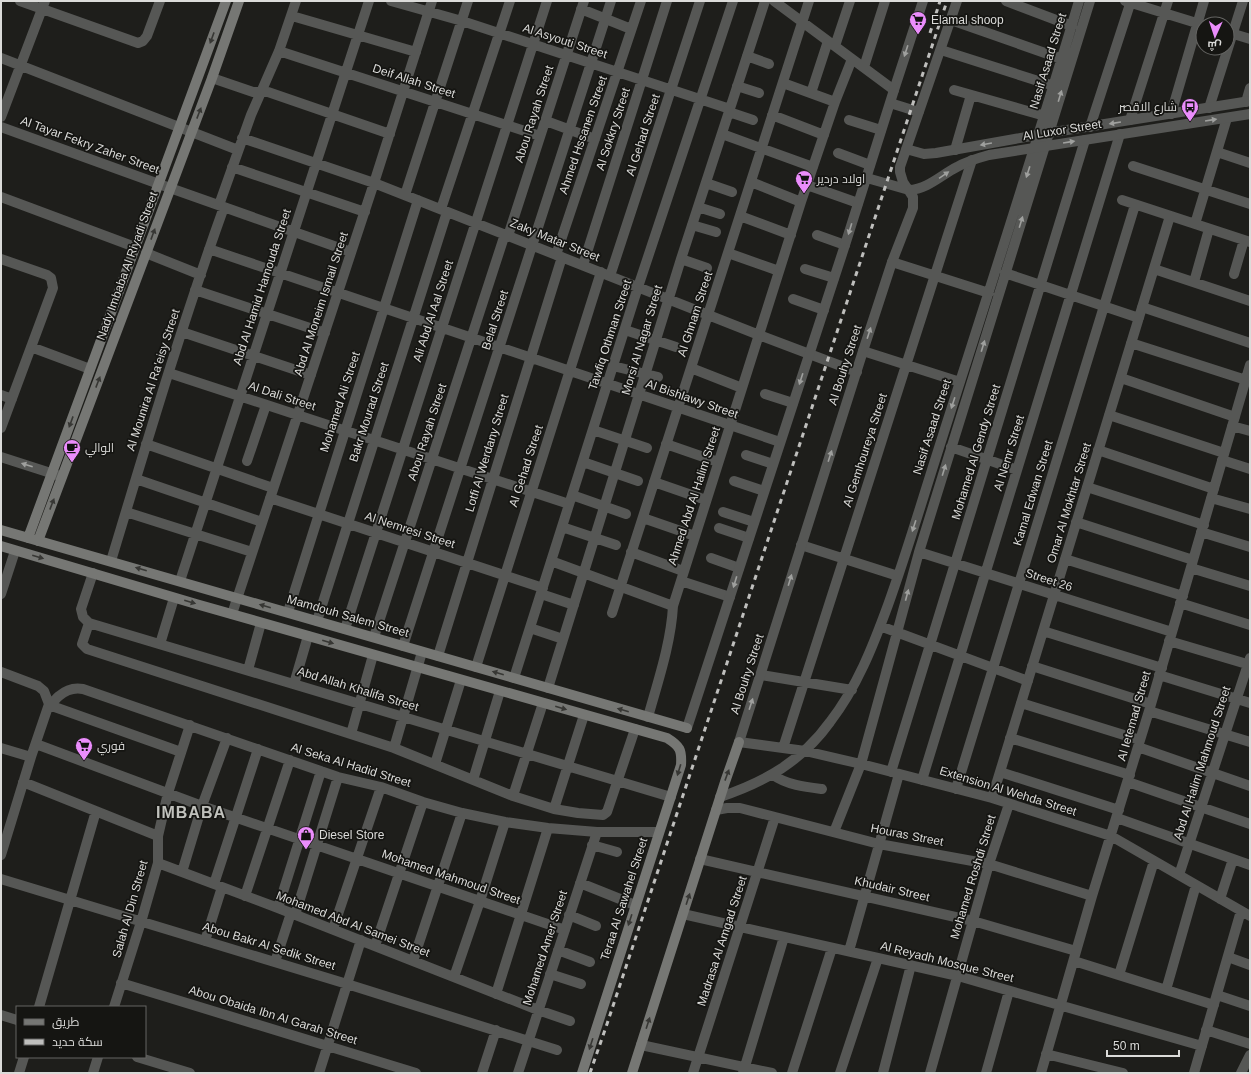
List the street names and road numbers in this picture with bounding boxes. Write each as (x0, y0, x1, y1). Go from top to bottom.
street label: Nasif Asaad Street (1027, 11, 1069, 111)
street label: Al Asyouti Street (521, 21, 610, 61)
street label: Deif Allah Street (371, 61, 458, 101)
street label: Abou Rayah Street (512, 63, 557, 164)
street label: Ahmed Hssanen Street (556, 73, 610, 196)
street label: Al Sokkry Street (593, 85, 633, 172)
street label: Al Gehad Street (623, 92, 663, 178)
street label: Al Tayar Fekry Zaher Street (19, 113, 162, 177)
street label: Al Luxor Street (1022, 117, 1103, 143)
street label: Nady Imbaba Al Riyadi Street (94, 189, 161, 342)
street label: Abd Al Hamid Hamouda Street (230, 206, 294, 367)
street label: Zaky Matar Street (508, 216, 602, 265)
street label: Abd Al Moneim Ismail Street (291, 230, 351, 378)
street label: Ali Abd Al Aal Street (410, 258, 456, 364)
street label: Al Ghnam Street (675, 269, 716, 358)
street label: Tawfiq Othman Street (586, 277, 635, 392)
street label: Morsi Al Nagar Street (619, 283, 666, 397)
street label: Belal Street (479, 288, 511, 352)
street label: Al Mounira Al Ra'eisy Street (123, 307, 183, 453)
street label: Al Bouhy Street (825, 323, 865, 407)
street label: Mohamed Ali Street (317, 349, 363, 454)
street label: Bakr Mourad Street (346, 360, 392, 464)
street label: Al Bishlawy Street (644, 377, 741, 422)
street label: Nasif Asaad Street (910, 377, 954, 476)
street label: Al Dali Street (247, 379, 318, 414)
street label: Abou Rayah Street (405, 381, 450, 482)
street label: Mohamed Al Gendy Street (949, 382, 1003, 521)
street label: Al Gemhoureya Street (840, 391, 890, 509)
street label: Lotfi Al Werdany Street (462, 392, 512, 514)
street label: Al Nemr Street (991, 413, 1027, 493)
street label: Al Gehad Street (506, 423, 546, 509)
street label: Ahmed Abd Al Halim Street (665, 424, 723, 567)
street label: Kamal Edwan Street (1010, 438, 1056, 547)
street label: Omar Al Mokhtar Street (1044, 440, 1094, 565)
street label: Al Nemresi Street (363, 509, 458, 551)
street label: Street 26 (1024, 566, 1075, 594)
street label: Mamdouh Salem Street (285, 592, 411, 640)
street label: Al Bouhy Street (727, 632, 767, 716)
street label: Abd Allah Khalifa Street (296, 664, 421, 714)
street label: Al Ietemad Street (1114, 669, 1154, 762)
street label: Abd Al Halim Mahmoud Street (1171, 684, 1234, 842)
street label: Al Seka Al Hadid Street (289, 740, 413, 790)
street label: Extension Al Wehda Street (938, 763, 1079, 819)
street label: Mohamed Roshdi Street (947, 812, 999, 941)
street label: Houras Street (869, 821, 945, 849)
street label: Teraa Al Sawahel Street (598, 835, 651, 962)
street label: Mohamed Mahmoud Street (380, 847, 523, 908)
street label: Salah Al Din Street (109, 858, 151, 959)
street label: Madrasa Al Amgad Street (694, 874, 750, 1008)
street label: Khudair Street (853, 874, 932, 905)
street label: Mohamed Abd Al Samei Street (274, 888, 432, 960)
street label: Mohamed Amer Street (520, 888, 570, 1007)
street label: Abou Bakr Al Sedik Street (201, 919, 338, 973)
street label: Al Reyadh Mosque Street (879, 939, 1016, 985)
street label: Abou Obaida Ibn Al Garah Street (187, 983, 360, 1048)

